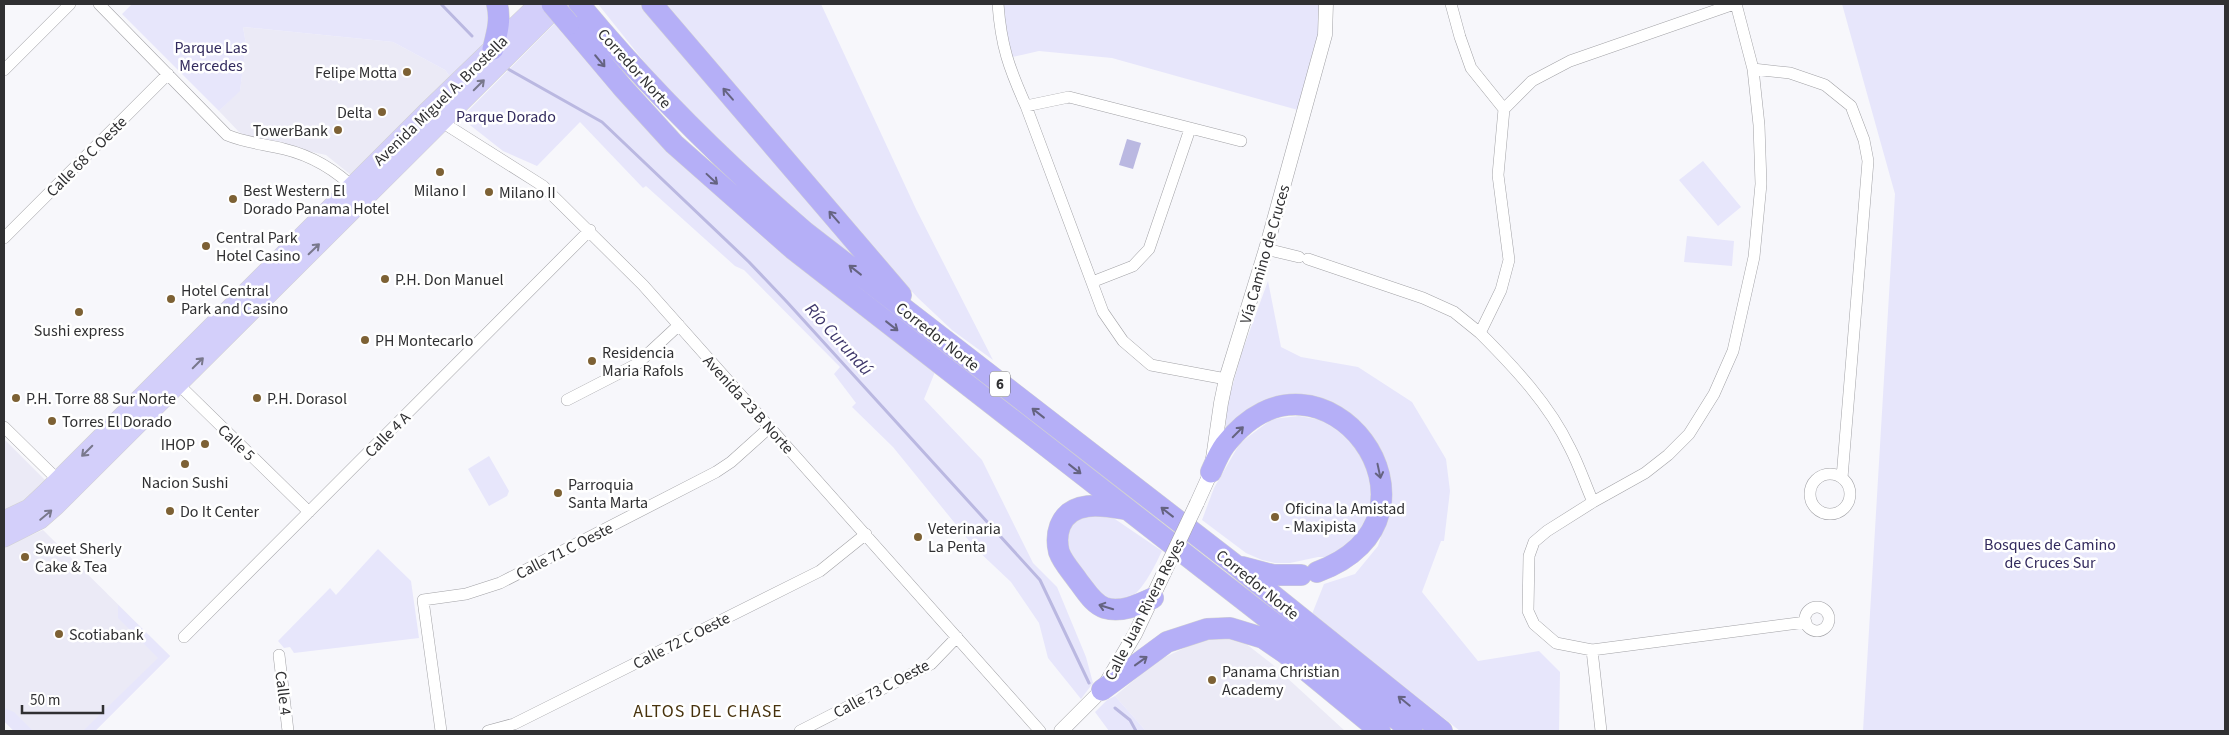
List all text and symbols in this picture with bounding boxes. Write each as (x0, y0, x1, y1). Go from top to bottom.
street label: Corredor Norte (592, 24, 676, 113)
street label: Avenida Miguel A. Brostella (369, 31, 513, 171)
park label: Parque Las Mercedes (174, 37, 248, 77)
one-way arrow (595, 54, 606, 67)
place label: Felipe Motta (315, 62, 397, 84)
marker: Felipe Motta (401, 66, 413, 78)
one-way arrow (473, 79, 485, 91)
one-way arrow (722, 87, 733, 100)
place label: Delta (337, 102, 372, 124)
marker: Delta (376, 106, 388, 118)
park label: Parque Dorado (456, 106, 556, 128)
street label: Calle 68 C Oeste (41, 111, 132, 202)
place label: TowerBank (253, 120, 328, 142)
marker: TowerBank (332, 124, 344, 136)
marker: Milano I (434, 166, 446, 178)
one-way arrow (706, 173, 719, 185)
place label: Best Western El Dorado Panama Hotel (243, 180, 389, 220)
place label: Milano I (414, 180, 466, 202)
place label: Milano II (499, 182, 556, 204)
street label: Vía Camino de Cruces (1235, 182, 1295, 326)
marker: Milano II (483, 186, 495, 198)
marker: Best Western El Dorado Panama Hotel (227, 193, 239, 205)
one-way arrow (828, 210, 840, 223)
place label: Central Park Hotel Casino (216, 227, 301, 267)
marker: Central Park Hotel Casino (200, 240, 212, 252)
one-way arrow (308, 243, 320, 255)
one-way arrow (848, 265, 861, 276)
place label: P.H. Don Manuel (395, 269, 504, 291)
marker: P.H. Don Manuel (379, 273, 391, 285)
place label: Hotel Central Park and Casino (181, 280, 288, 320)
marker: Hotel Central Park and Casino (165, 293, 177, 305)
water label: Río Curundú (799, 297, 878, 381)
street label: Corredor Norte (891, 297, 984, 376)
marker: Sushi express (73, 306, 85, 318)
place label: Sushi express (34, 320, 124, 342)
one-way arrow (885, 321, 898, 332)
place label: PH Montecarlo (375, 330, 473, 352)
marker: PH Montecarlo (359, 334, 371, 346)
place label: Residencia Maria Rafols (602, 342, 684, 382)
street label: Avenida 23 B Norte (698, 350, 799, 459)
marker: Residencia Maria Rafols (586, 355, 598, 367)
one-way arrow (192, 357, 205, 369)
road number: 6 (990, 372, 1010, 396)
place label: P.H. Torre 88 Sur Norte (26, 388, 176, 410)
place label: P.H. Dorasol (267, 388, 347, 410)
marker: P.H. Torre 88 Sur Norte (10, 392, 22, 404)
marker: P.H. Dorasol (251, 392, 263, 404)
street label: Calle 4 A (360, 407, 416, 462)
one-way arrow (1032, 408, 1045, 419)
place label: Torres El Dorado (62, 411, 172, 433)
marker: Torres El Dorado (46, 415, 58, 427)
street label: Calle 5 (213, 419, 260, 466)
one-way arrow (1231, 426, 1244, 438)
place label: IHOP (161, 434, 195, 456)
marker: IHOP (199, 438, 211, 450)
one-way arrow (81, 445, 93, 457)
marker: Nacion Sushi (179, 458, 191, 470)
one-way arrow (1374, 463, 1384, 479)
one-way arrow (1068, 464, 1081, 475)
place label: Nacion Sushi (142, 472, 228, 494)
place label: Parroquia Santa Marta (568, 474, 648, 514)
marker: Parroquia Santa Marta (552, 487, 564, 499)
place label: Oficina la Amistad - Maxipista (1285, 498, 1405, 538)
place label: Do It Center (180, 501, 259, 523)
marker: Do It Center (164, 505, 176, 517)
one-way arrow (1161, 507, 1174, 518)
one-way arrow (40, 510, 53, 521)
marker: Oficina la Amistad - Maxipista (1269, 511, 1281, 523)
street label: Calle 71 C Oeste (512, 517, 617, 585)
place label: Veterinaria La Penta (928, 518, 1001, 558)
marker: Veterinaria La Penta (912, 531, 924, 543)
street label: Calle Juan Rivera Reyes (1100, 534, 1190, 684)
park label: Bosques de Camino de Cruces Sur (1984, 534, 2116, 574)
place label: Sweet Sherly Cake & Tea (35, 538, 122, 578)
street label: Corredor Norte (1211, 545, 1303, 625)
marker: Sweet Sherly Cake & Tea (19, 551, 31, 563)
one-way arrow (1099, 601, 1115, 611)
street label: Calle 72 C Oeste (629, 607, 734, 675)
place label: Scotiabank (69, 624, 144, 646)
marker: Scotiabank (53, 628, 65, 640)
street label: Calle 73 C Oeste (830, 654, 933, 723)
one-way arrow (1133, 656, 1147, 666)
place label: Panama Christian Academy (1222, 661, 1340, 701)
street label: Calle 4 (269, 670, 297, 717)
marker: Panama Christian Academy (1206, 674, 1218, 686)
scale bar (22, 682, 104, 714)
text: 50 m (30, 690, 60, 711)
one-way arrow (1397, 695, 1410, 706)
district label: ALTOS DEL CHASE (633, 699, 783, 724)

